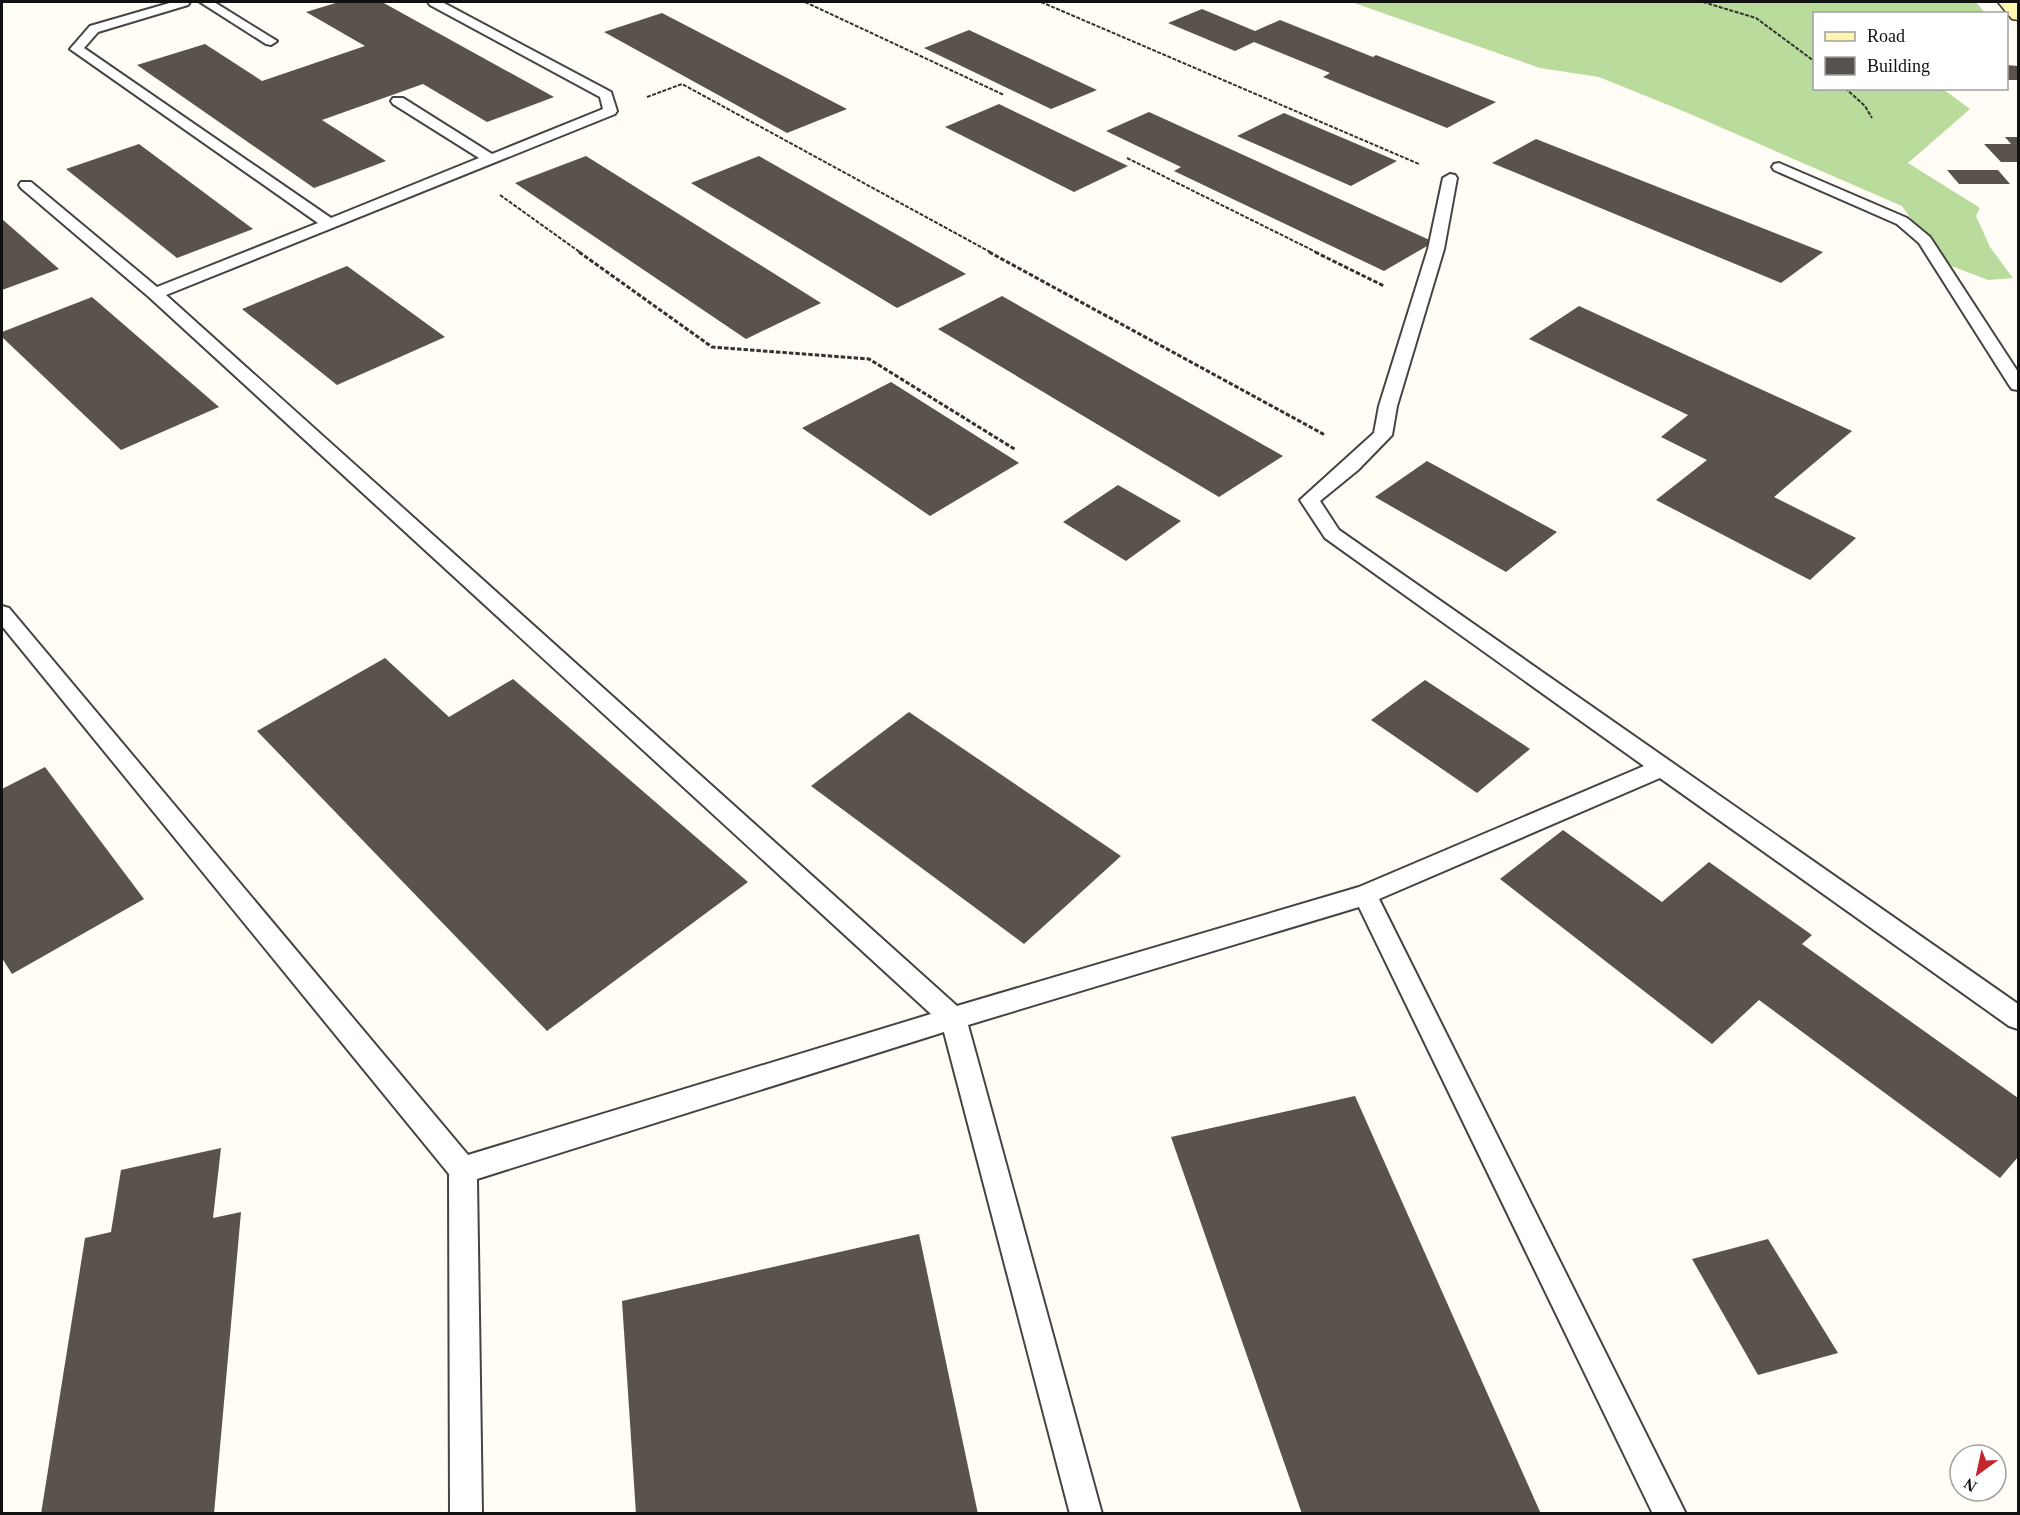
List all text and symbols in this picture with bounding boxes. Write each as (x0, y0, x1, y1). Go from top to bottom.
legend (1813, 12, 2008, 90)
text: Road (1867, 26, 1905, 46)
text: Building (1867, 56, 1930, 76)
north arrow (1948, 1443, 2008, 1503)
text: N (1960, 1475, 1980, 1495)

